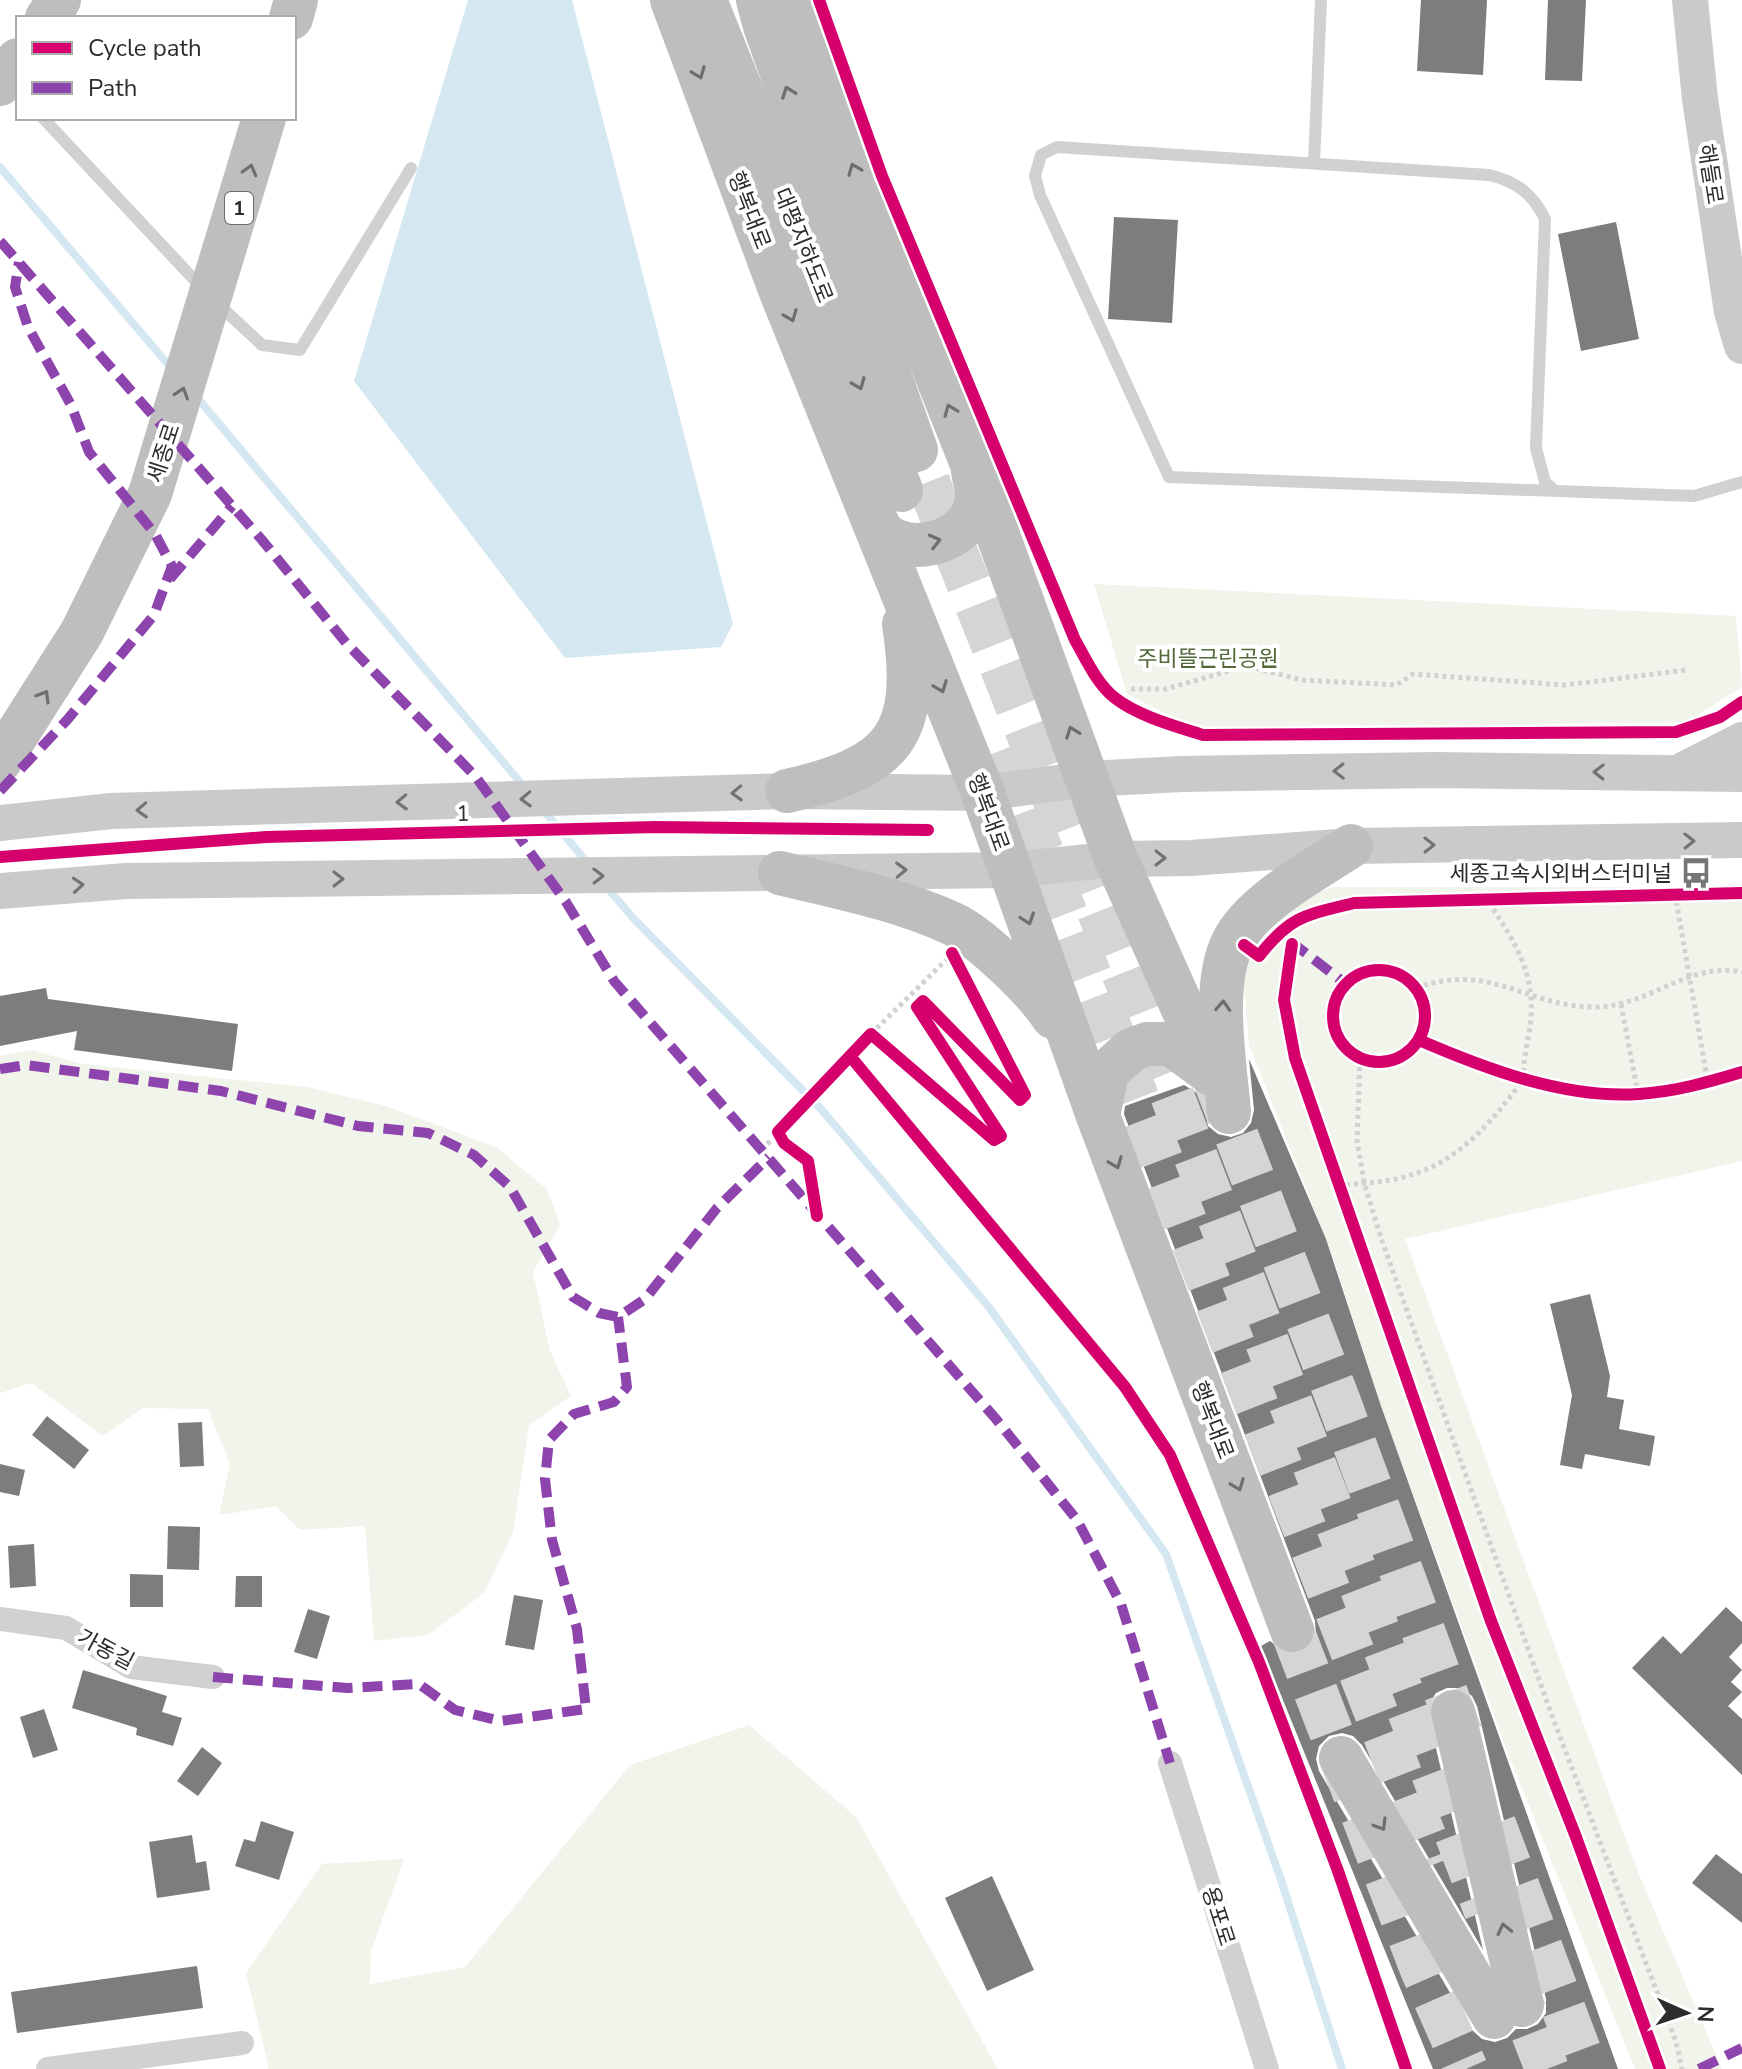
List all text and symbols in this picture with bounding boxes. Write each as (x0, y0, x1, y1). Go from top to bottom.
legend (16, 16, 296, 120)
text: Cycle path (88, 32, 202, 64)
one-way arrow (689, 66, 706, 80)
text: Path (88, 72, 137, 104)
one-way arrow (782, 86, 798, 100)
street label: 해들로 (1690, 142, 1730, 206)
one-way arrow (241, 163, 258, 177)
one-way arrow (847, 163, 864, 177)
street label: 행복대로 (721, 167, 778, 254)
street label: 대평지하도로 (766, 183, 840, 307)
road number: 1 (225, 192, 253, 224)
one-way arrow (781, 308, 798, 322)
one-way arrow (849, 376, 866, 390)
one-way arrow (173, 386, 189, 400)
one-way arrow (944, 404, 960, 418)
street label: 세종로 (140, 420, 188, 487)
one-way arrow (928, 534, 942, 551)
park label: 주비뜰근린공원 (1137, 644, 1279, 674)
one-way arrow (931, 679, 948, 693)
one-way arrow (34, 690, 50, 705)
one-way arrow (1065, 726, 1082, 740)
one-way arrow (1332, 763, 1345, 780)
one-way arrow (1592, 763, 1605, 780)
street label: 행복대로 (960, 769, 1016, 856)
one-way arrow (730, 784, 743, 802)
one-way arrow (519, 790, 532, 807)
one-way arrow (395, 794, 408, 811)
street label: 1 (456, 799, 470, 829)
one-way arrow (135, 801, 148, 819)
one-way arrow (1683, 832, 1696, 849)
one-way arrow (1423, 836, 1436, 854)
one-way arrow (1154, 849, 1167, 867)
bus stop icon: 세종고속시외버스터미널 (1679, 856, 1713, 890)
place label: 세종고속시외버스터미널 (1449, 859, 1672, 889)
one-way arrow (895, 861, 908, 878)
one-way arrow (592, 868, 605, 885)
one-way arrow (332, 870, 345, 888)
one-way arrow (72, 876, 85, 893)
one-way arrow (1018, 911, 1035, 925)
one-way arrow (1215, 999, 1232, 1012)
one-way arrow (1106, 1155, 1123, 1169)
street label: 행복대로 (1184, 1377, 1241, 1464)
one-way arrow (1228, 1477, 1244, 1491)
street label: 가동길 (72, 1622, 139, 1677)
one-way arrow (1371, 1816, 1387, 1831)
street label: 용포로 (1194, 1883, 1242, 1950)
one-way arrow (1496, 1922, 1513, 1936)
north arrow (1646, 1973, 1726, 2053)
text: N (1690, 2005, 1720, 2023)

